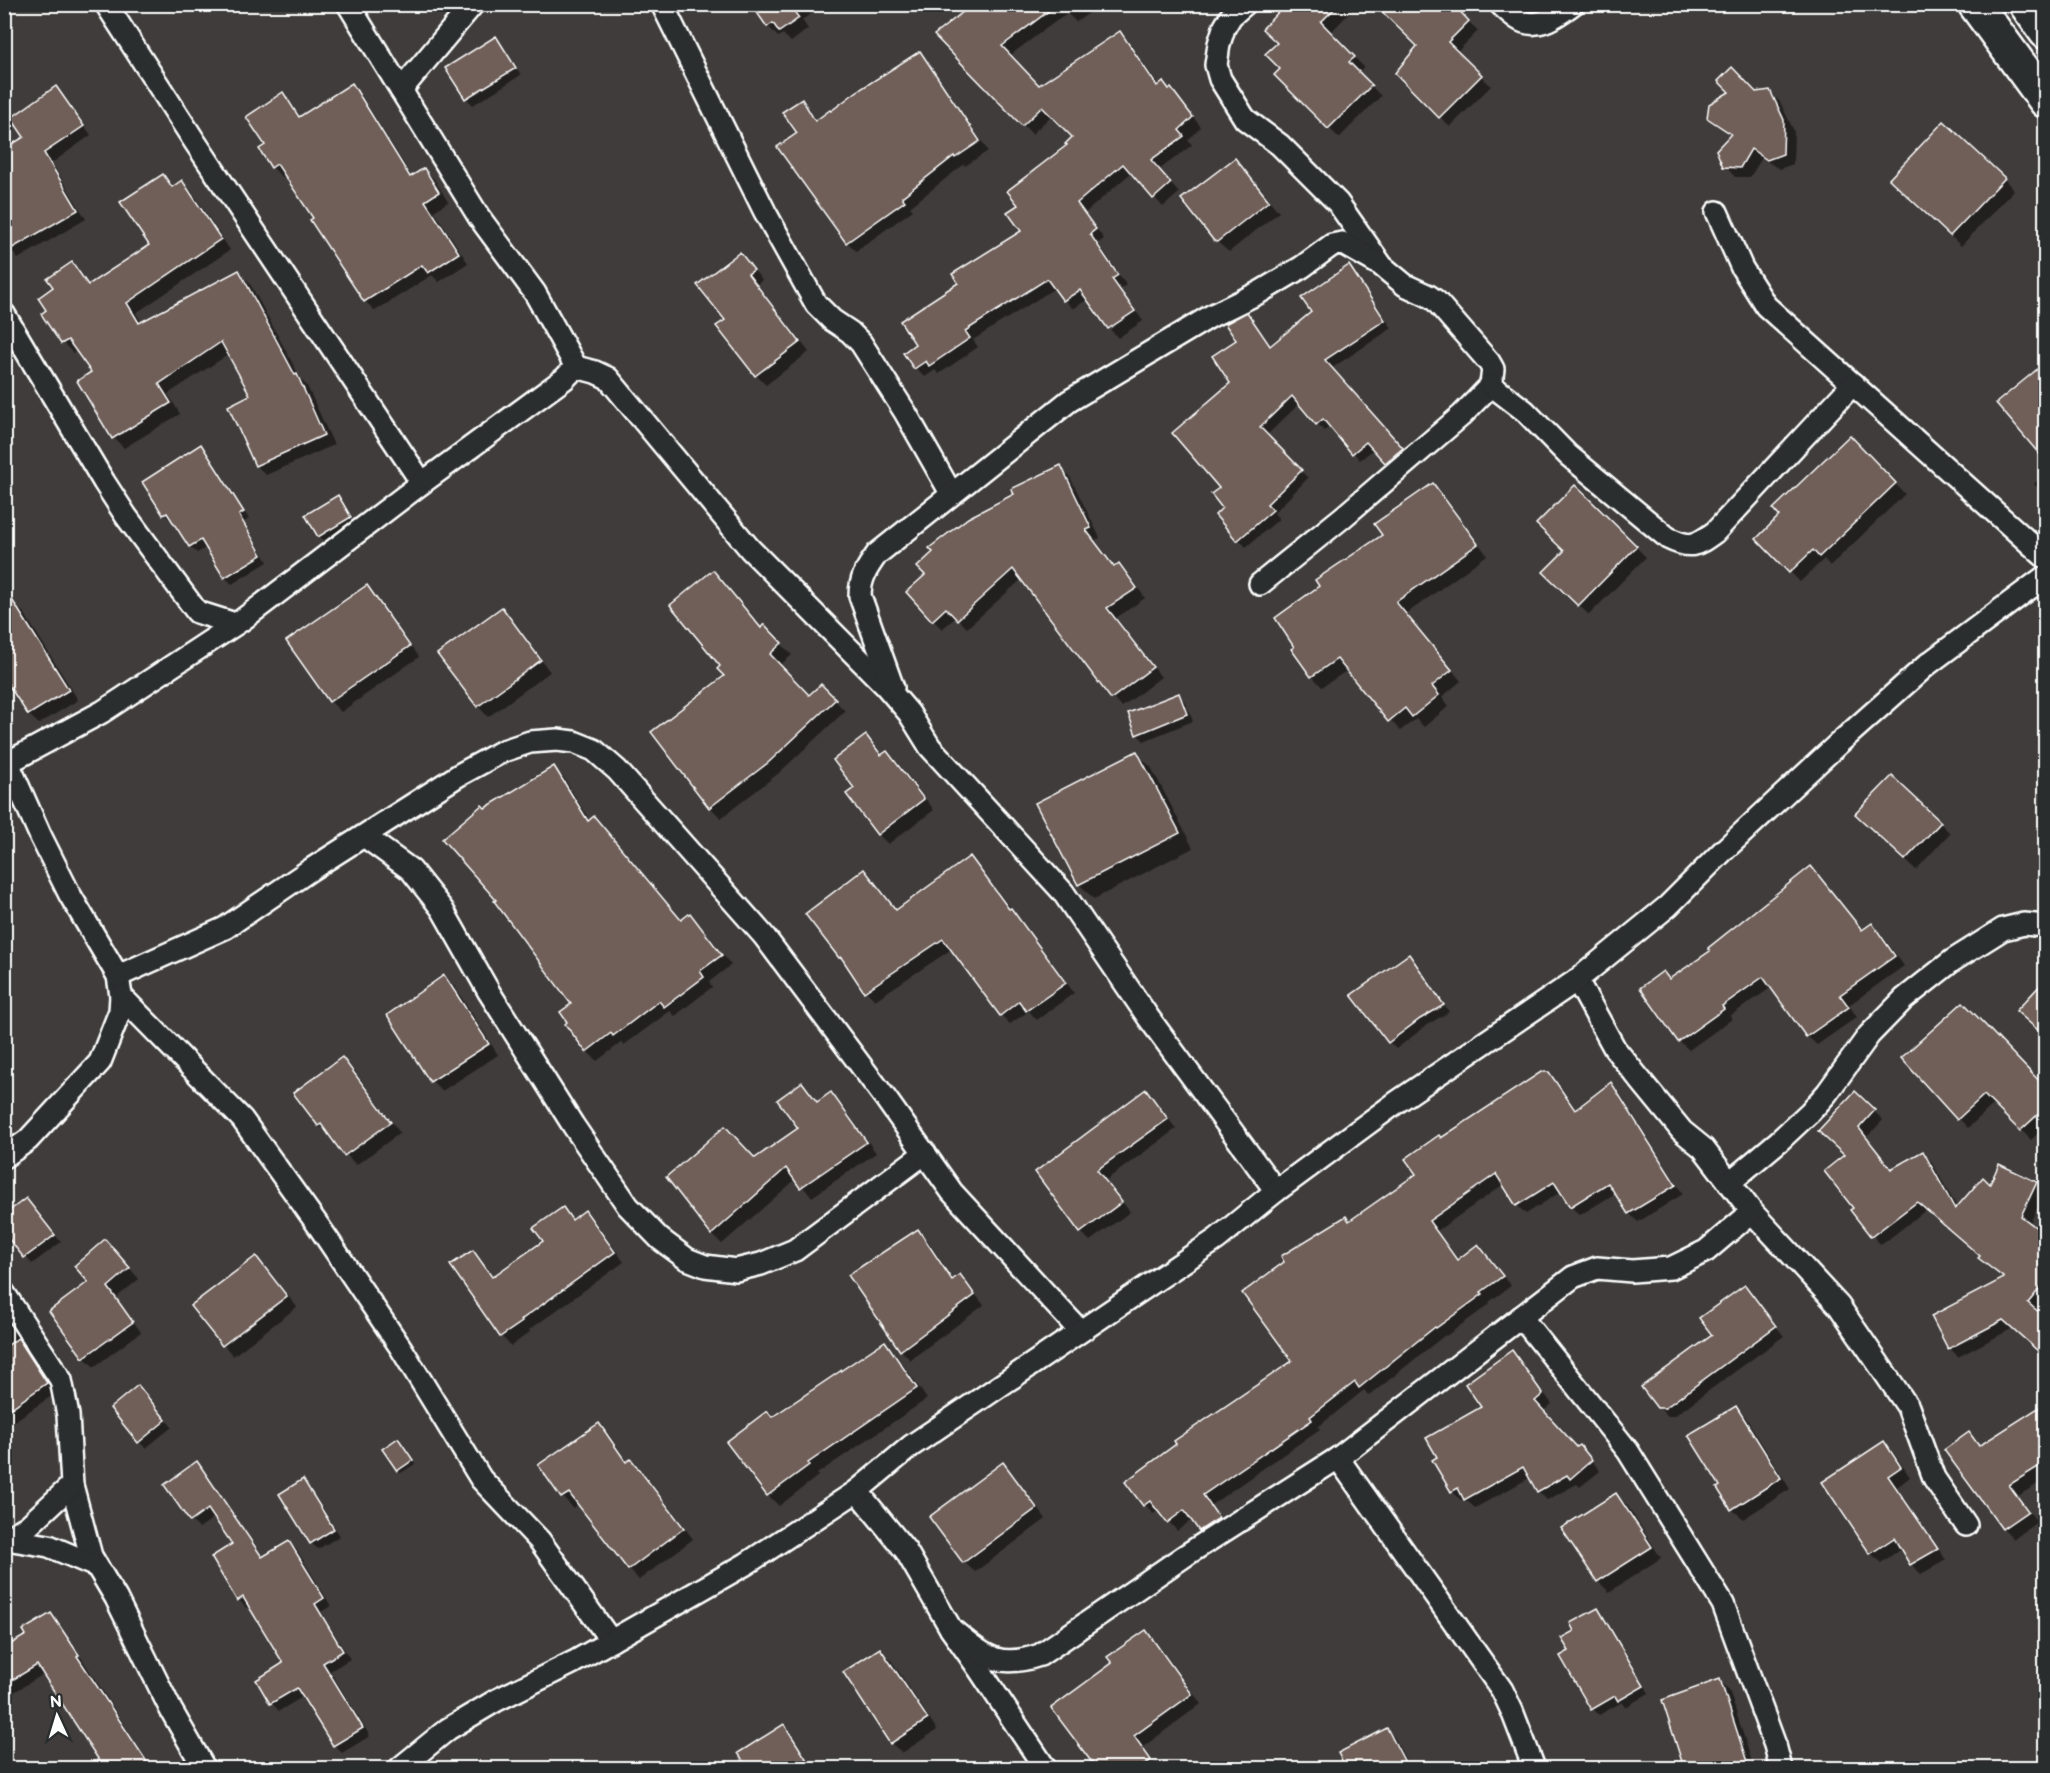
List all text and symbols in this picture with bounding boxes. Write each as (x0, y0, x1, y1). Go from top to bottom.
north arrow (27, 1686, 87, 1746)
text: N (49, 1693, 63, 1712)

